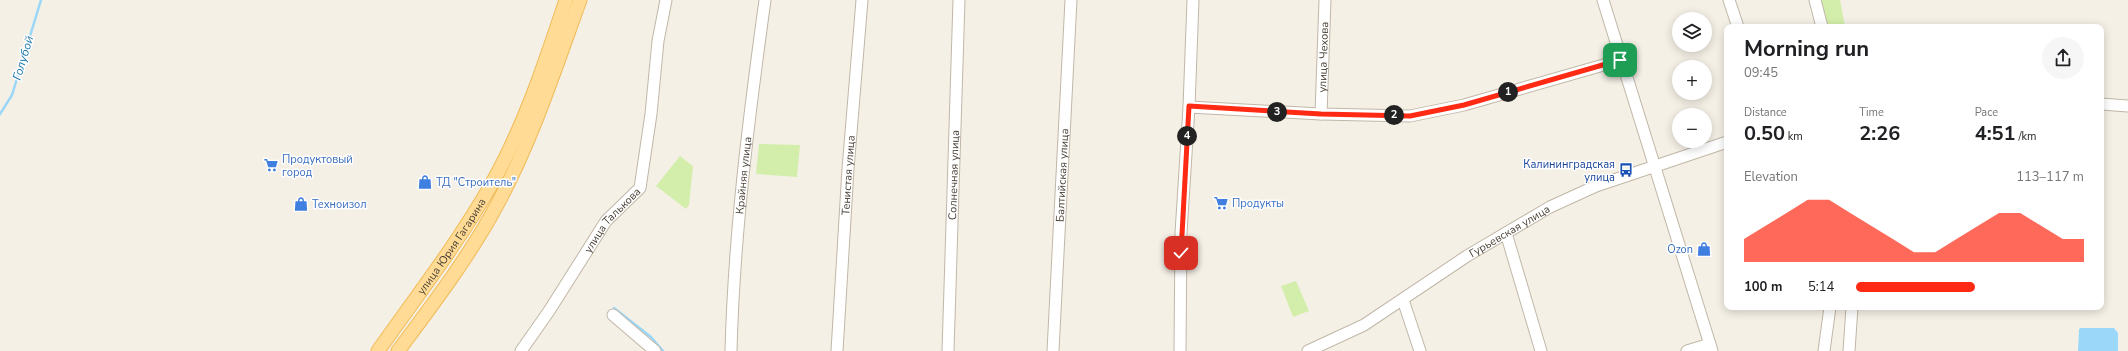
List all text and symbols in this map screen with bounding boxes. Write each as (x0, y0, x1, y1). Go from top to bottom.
map controls (1672, 12, 1712, 148)
button: layers (1672, 12, 1712, 52)
street label: улица Чехова (1315, 21, 1332, 93)
water label: Голубой (9, 34, 37, 82)
text: Morning run (1744, 34, 1869, 64)
button: share (2042, 37, 2084, 79)
pin (1603, 43, 1637, 77)
icon: arrive (1609, 49, 1631, 71)
button: + (1672, 60, 1712, 100)
text: 09:45 (1744, 64, 1778, 82)
pin: 1 (1498, 82, 1518, 102)
text: 1 (1505, 84, 1511, 99)
pin: 3 (1267, 102, 1287, 122)
text: 3 (1274, 104, 1280, 119)
pin: 2 (1384, 105, 1404, 125)
text: Distance (1744, 105, 1787, 120)
text: Time (1859, 105, 1884, 120)
text: Pace (1975, 105, 1998, 120)
text: 2 (1391, 107, 1397, 122)
button: − (1672, 108, 1712, 148)
text: 0.50 (1744, 120, 1785, 147)
text: 2:26 (1859, 120, 1900, 147)
text: 4:51 (1975, 120, 2016, 147)
pin: 4 (1177, 126, 1197, 146)
street label: Балтийская улица (1053, 128, 1072, 222)
text: 4 (1184, 128, 1190, 143)
text: km (1785, 129, 1803, 144)
text: /km (2016, 129, 2036, 144)
street label: Солнечная улица (945, 130, 963, 220)
street label: Тенистая улица (838, 135, 859, 216)
street label: Крайняя улица (732, 136, 755, 215)
place label: Продуктовый город (282, 152, 353, 180)
supermarket icon: Продуктовый город (263, 157, 279, 173)
place label: Калининградская улица (1523, 157, 1615, 185)
bus stop icon: Калининградская улица (1618, 162, 1634, 178)
text: Elevation (1744, 168, 1798, 186)
text: 113–117 m (2016, 168, 2084, 186)
shop icon: ТД "Строитель" (417, 174, 433, 190)
place label: ТД "Строитель" (436, 175, 516, 190)
street label: улица Талькова (581, 184, 644, 256)
street label: улица Юрия Гагарина (414, 195, 490, 298)
supermarket icon: Продукты (1213, 195, 1229, 211)
shop icon: Техноизол (293, 196, 309, 212)
place label: Продукты (1232, 196, 1284, 211)
place label: Техноизол (312, 197, 367, 212)
street label: Гурьевская улица (1466, 202, 1553, 261)
pin (1164, 236, 1198, 270)
shop icon: Ozon (1696, 241, 1712, 257)
icon: check (1170, 242, 1192, 264)
place label: Ozon (1667, 242, 1693, 257)
text: 100 m (1744, 278, 1782, 296)
text: 5:14 (1808, 278, 1834, 296)

